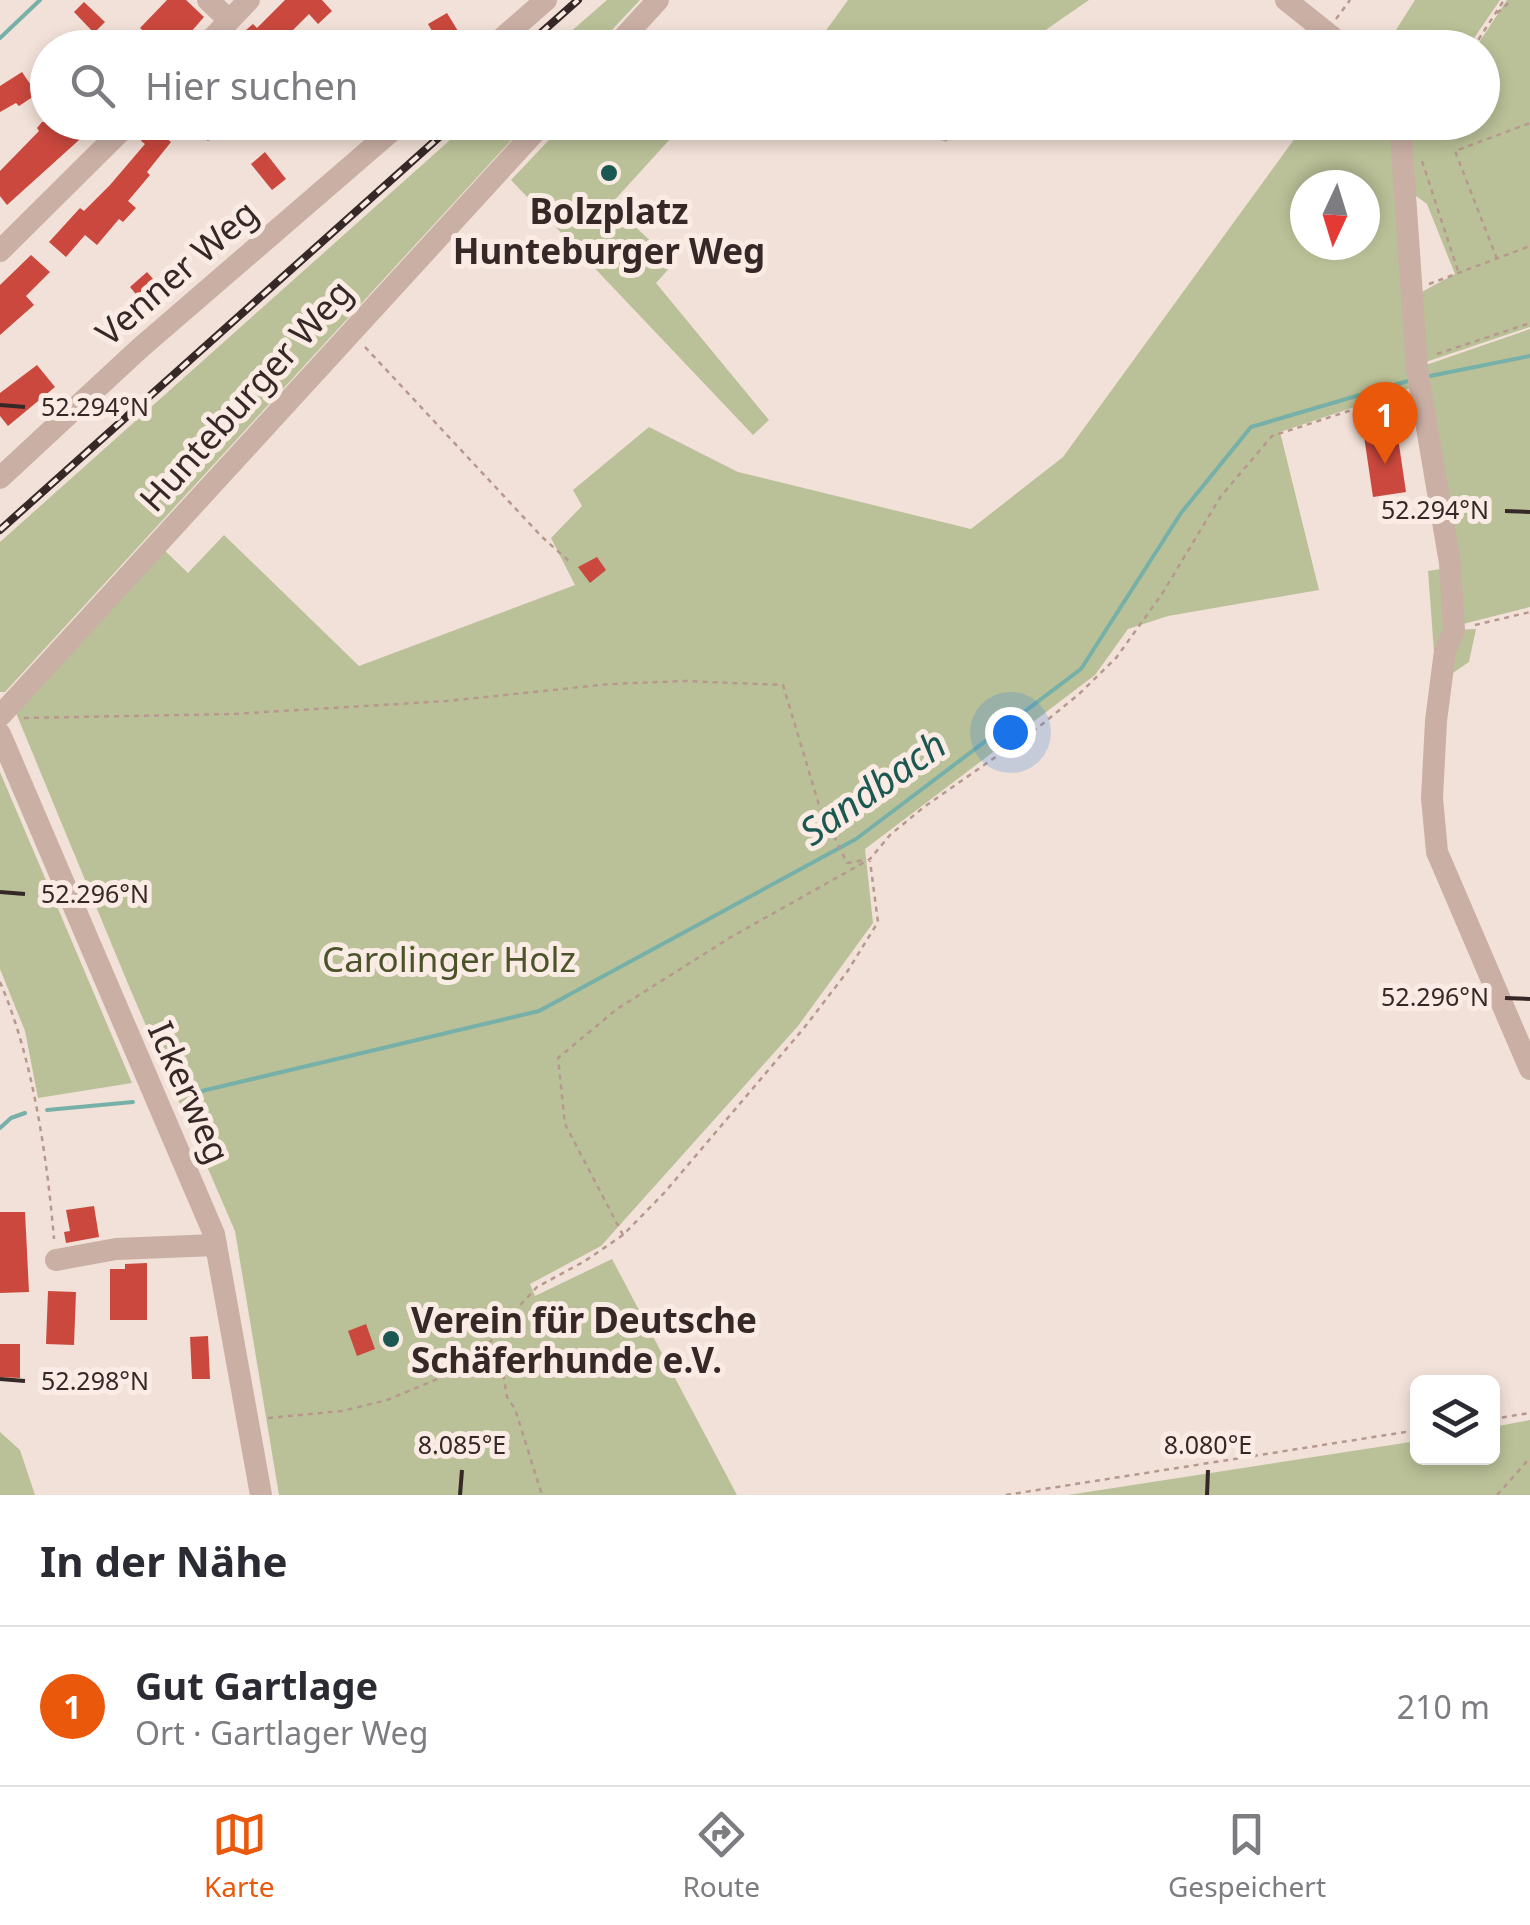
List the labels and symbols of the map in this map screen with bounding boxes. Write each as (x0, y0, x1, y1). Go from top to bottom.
marker: Bolzplatz Hunteburger Weg (598, 162, 620, 184)
north arrow (1290, 170, 1380, 260)
place label: Bolzplatz Hunteburger Weg (453, 187, 765, 274)
street label: Venner Weg (85, 189, 267, 355)
street label: Hunteburger Weg (128, 269, 362, 521)
pin: 1 (1352, 382, 1418, 464)
text: 52.294°N (41, 389, 149, 423)
text: 52.294°N (1381, 492, 1489, 526)
your location (985, 707, 1036, 758)
water label: Sandbach (788, 718, 956, 856)
text: 52.296°N (41, 876, 149, 910)
park label: Carolinger Holz (322, 935, 576, 982)
text: 52.296°N (1381, 979, 1489, 1013)
street label: Ickerweg (138, 1014, 242, 1170)
place label: Verein für Deutsche Schäferhunde e.V. (411, 1296, 757, 1383)
marker: Verein für Deutsche Schäferhunde e.V. (380, 1328, 402, 1350)
text: 52.298°N (41, 1363, 149, 1397)
text: 8.085°E (418, 1427, 506, 1461)
text: 8.080°E (1164, 1427, 1252, 1461)

